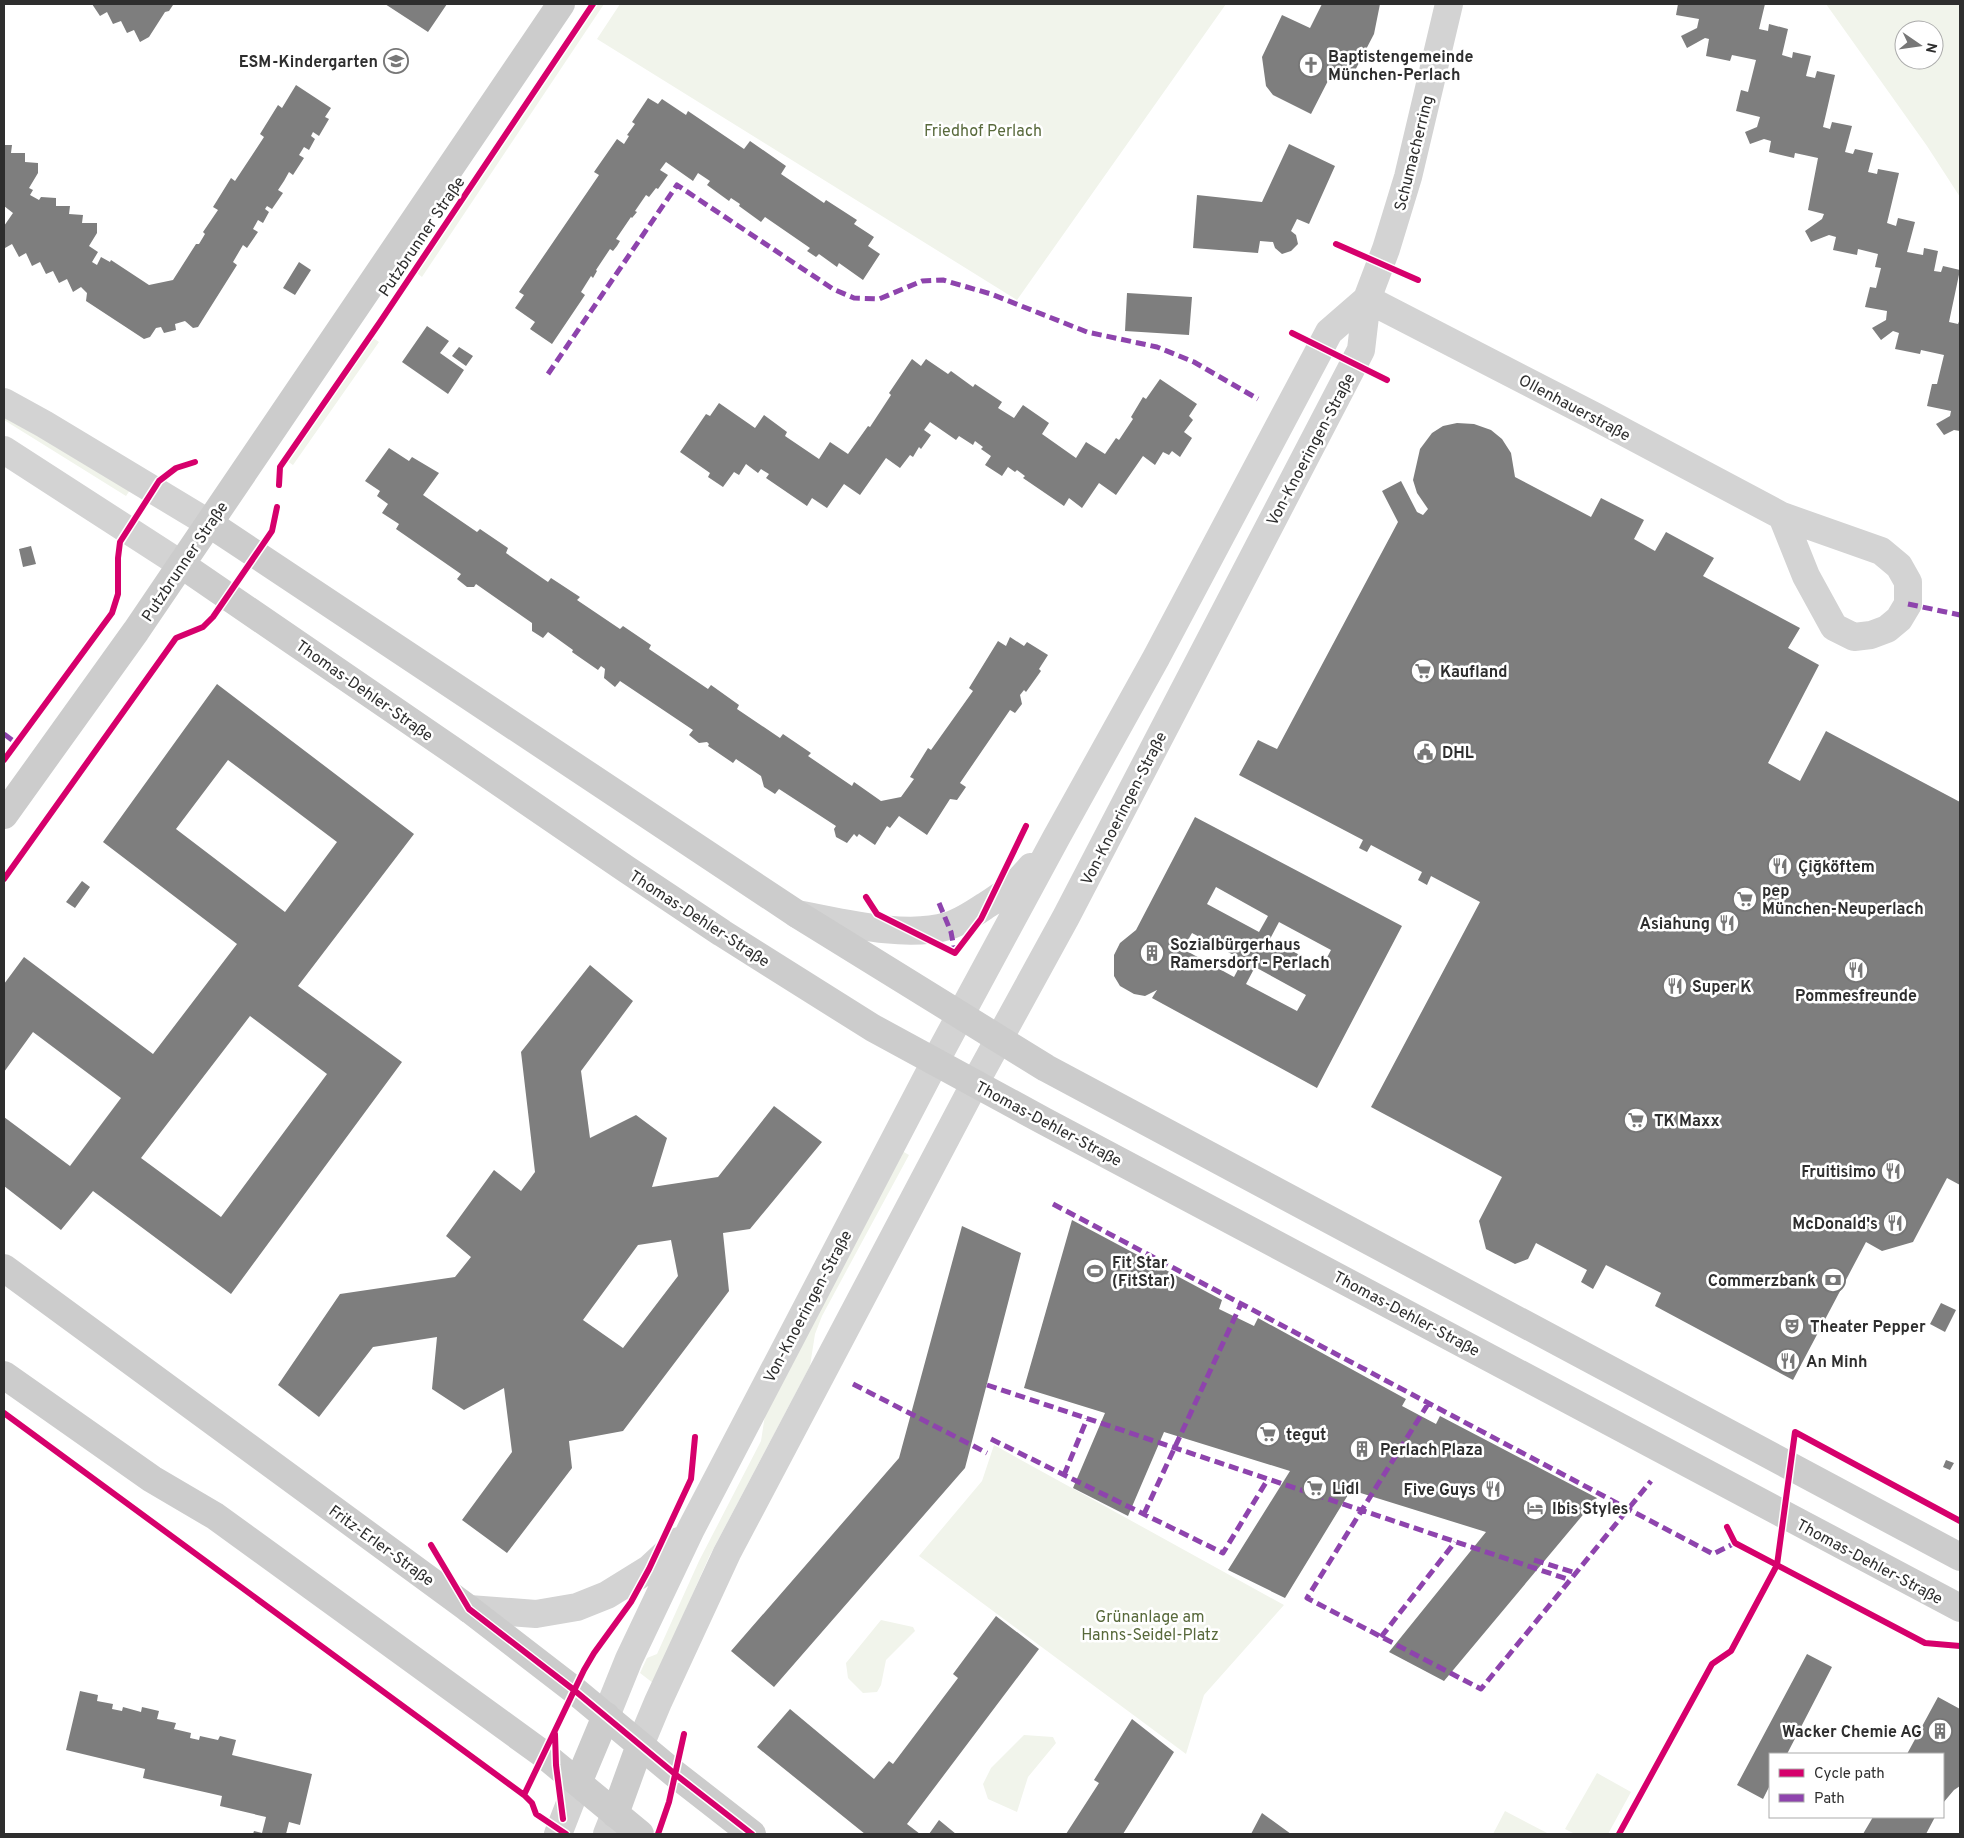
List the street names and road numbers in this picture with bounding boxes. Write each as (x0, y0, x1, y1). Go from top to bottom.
street label: Schumacherring (1391, 94, 1439, 213)
street label: Putzbrunner Straße (375, 173, 470, 301)
street label: Von-Knoeringen-Straße (1263, 370, 1360, 530)
street label: Ollenhauerstraße (1515, 371, 1633, 447)
street label: Putzbrunner Straße (138, 498, 233, 626)
street label: Thomas-Dehler-Straße (291, 637, 436, 747)
street label: Von-Knoeringen-Straße (1077, 729, 1172, 889)
street label: Thomas-Dehler-Straße (625, 867, 773, 973)
street label: Thomas-Dehler-Straße (971, 1078, 1125, 1172)
street label: Von-Knoeringen-Straße (760, 1227, 857, 1387)
street label: Thomas-Dehler-Straße (1329, 1268, 1483, 1362)
street label: Fritz-Erler-Straße (324, 1502, 437, 1592)
street label: Thomas-Dehler-Straße (1792, 1516, 1946, 1610)

